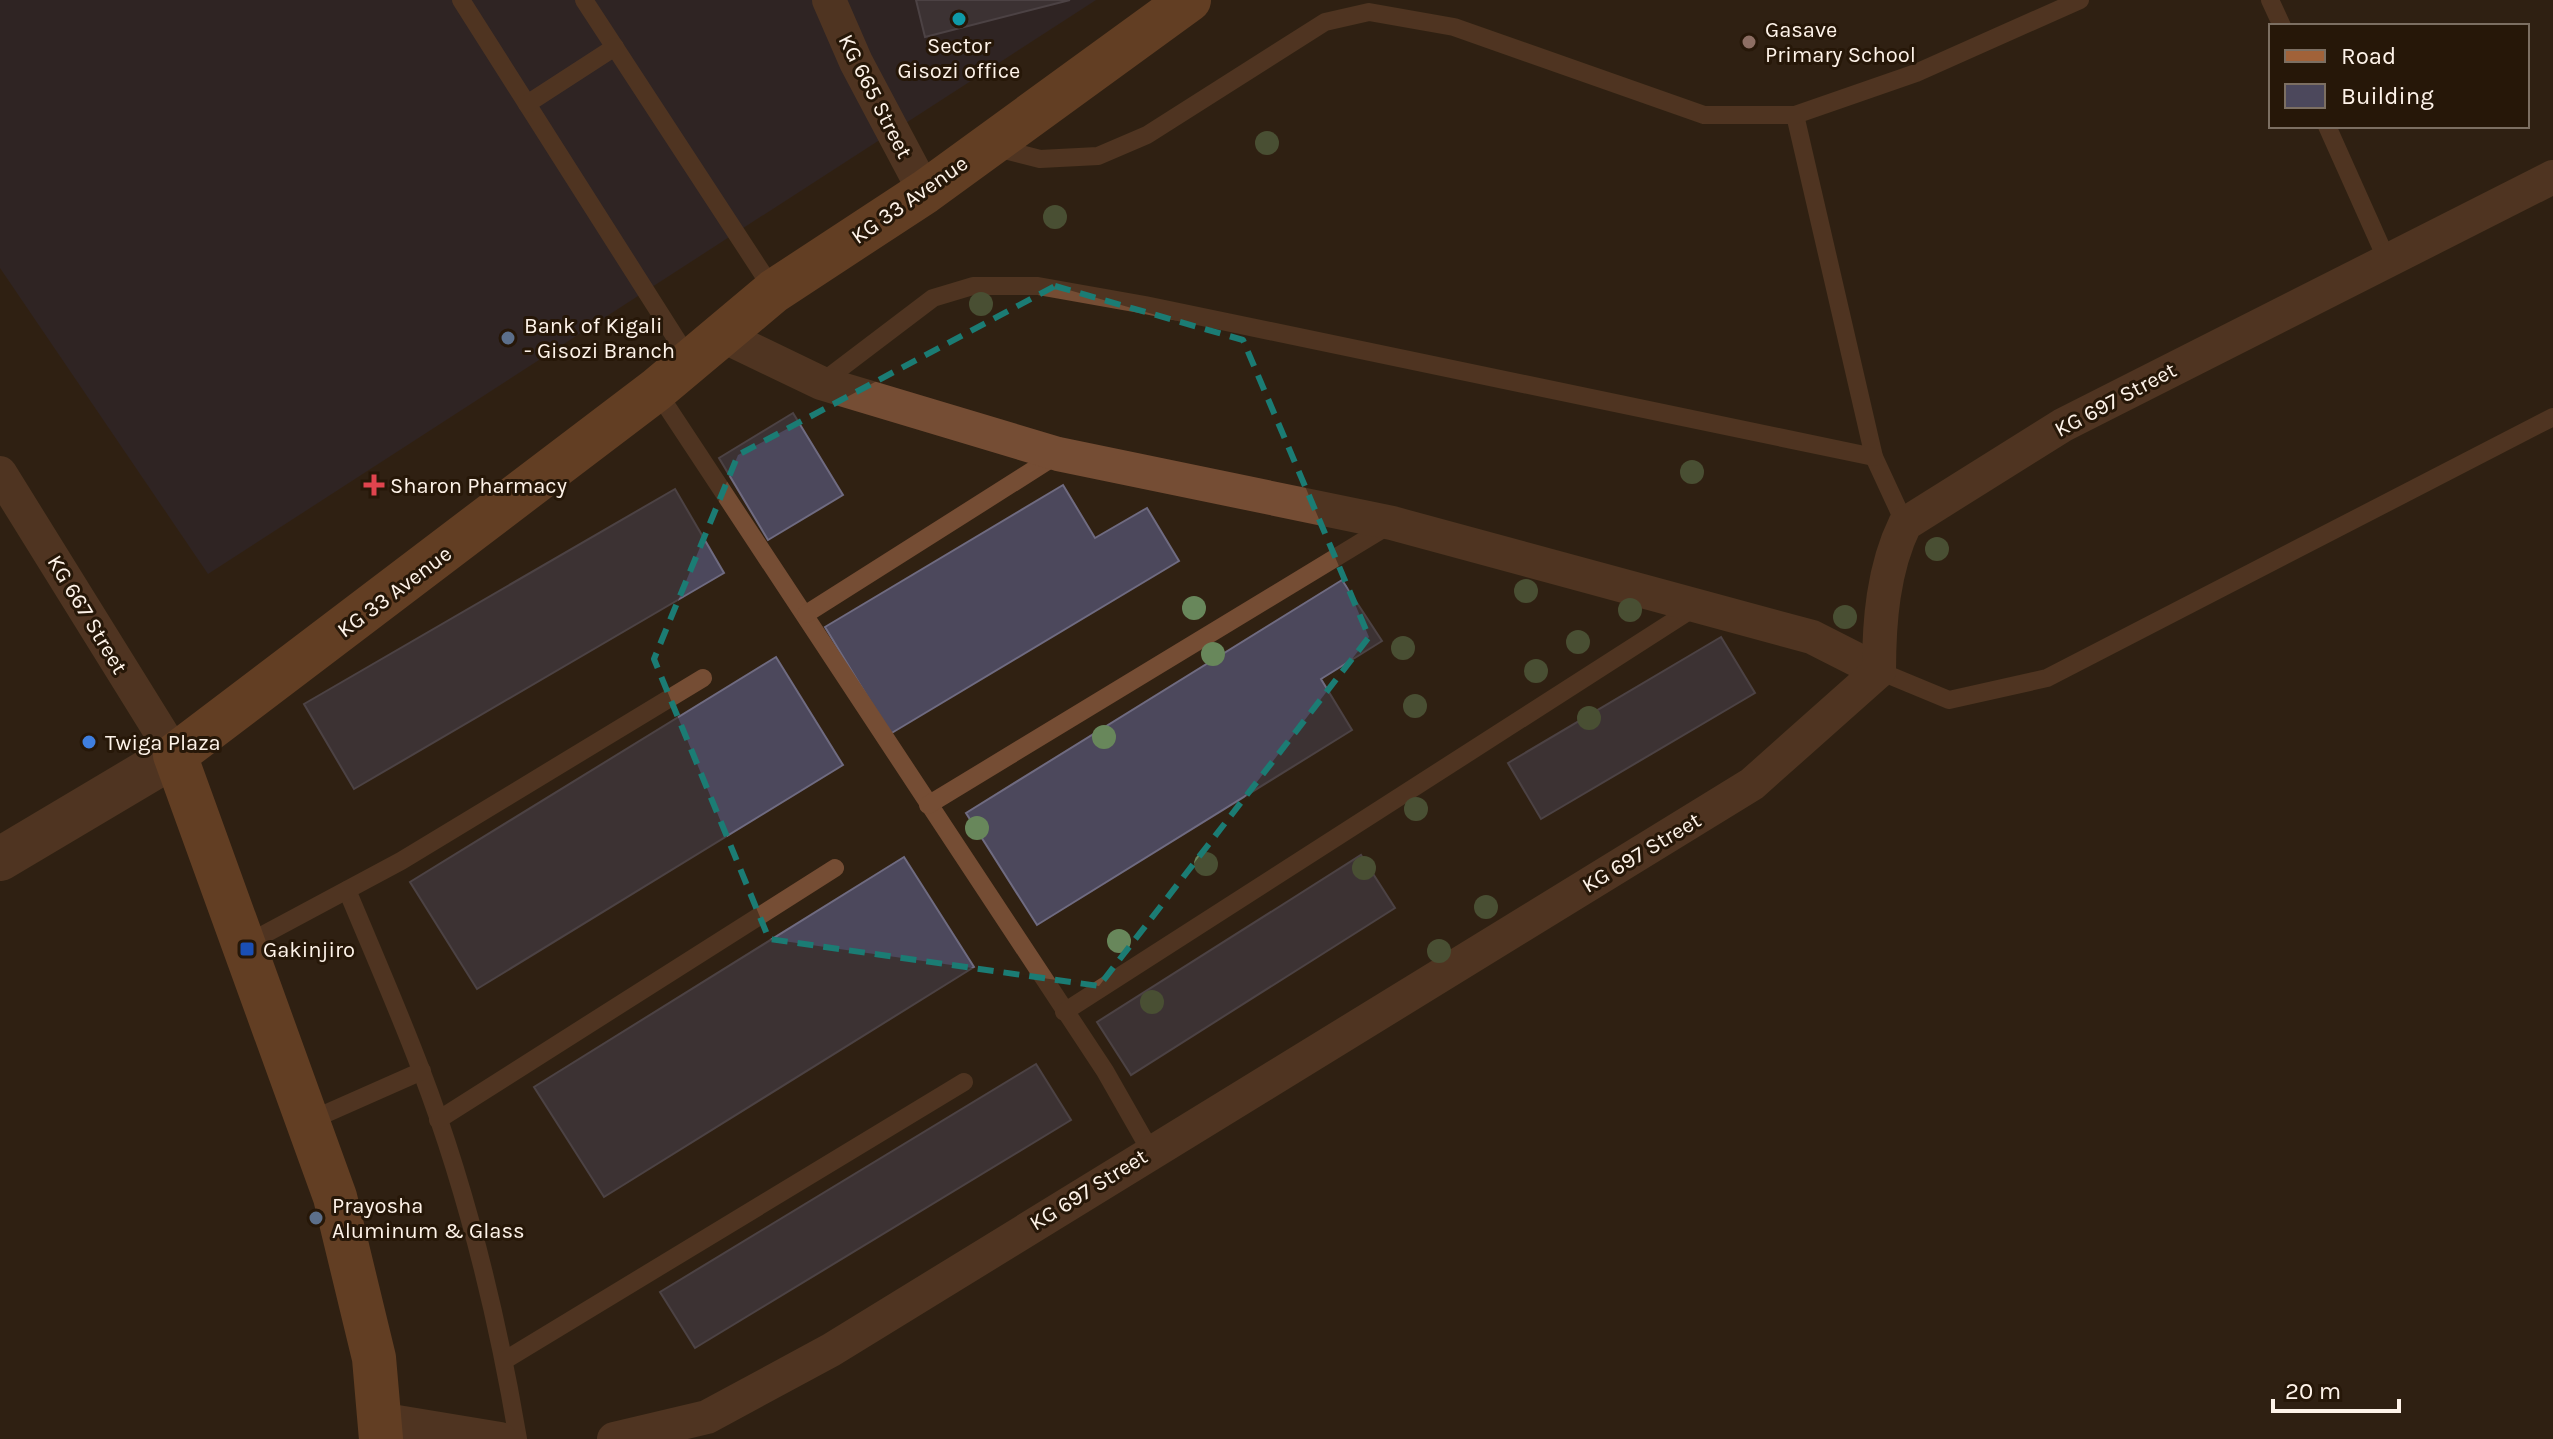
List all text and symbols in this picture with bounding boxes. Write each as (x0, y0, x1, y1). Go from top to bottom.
marker: Sector Gisozi office (950, 10, 968, 28)
place label: Gasave Primary School (1765, 17, 1916, 68)
legend (2269, 24, 2529, 128)
street label: KG 665 Street (833, 30, 918, 163)
place label: Sector Gisozi office (898, 33, 1020, 84)
marker: Gasave Primary School (1740, 33, 1758, 51)
text: Road (2341, 42, 2396, 70)
text: Building (2341, 82, 2434, 110)
street label: KG 33 Avenue (846, 150, 973, 250)
place label: Bank of Kigali - Gisozi Branch (524, 313, 675, 364)
marker: Bank of Kigali - Gisozi Branch (499, 329, 517, 347)
street label: KG 697 Street (2050, 357, 2181, 443)
place label: Sharon Pharmacy (390, 473, 567, 499)
marker: Sharon Pharmacy (365, 476, 383, 494)
street label: KG 33 Avenue (332, 540, 457, 643)
street label: KG 667 Street (42, 550, 133, 679)
place label: Twiga Plaza (105, 730, 221, 756)
marker: Twiga Plaza (80, 733, 98, 751)
street label: KG 697 Street (1577, 807, 1706, 899)
place label: Gakinjiro (263, 937, 355, 963)
marker: Gakinjiro (238, 940, 256, 958)
street label: KG 697 Street (1025, 1143, 1152, 1236)
place label: Prayosha Aluminum & Glass (332, 1193, 525, 1244)
marker: Prayosha Aluminum & Glass (307, 1209, 325, 1227)
scale bar (2273, 1363, 2399, 1413)
text: 20 m (2285, 1377, 2341, 1405)

